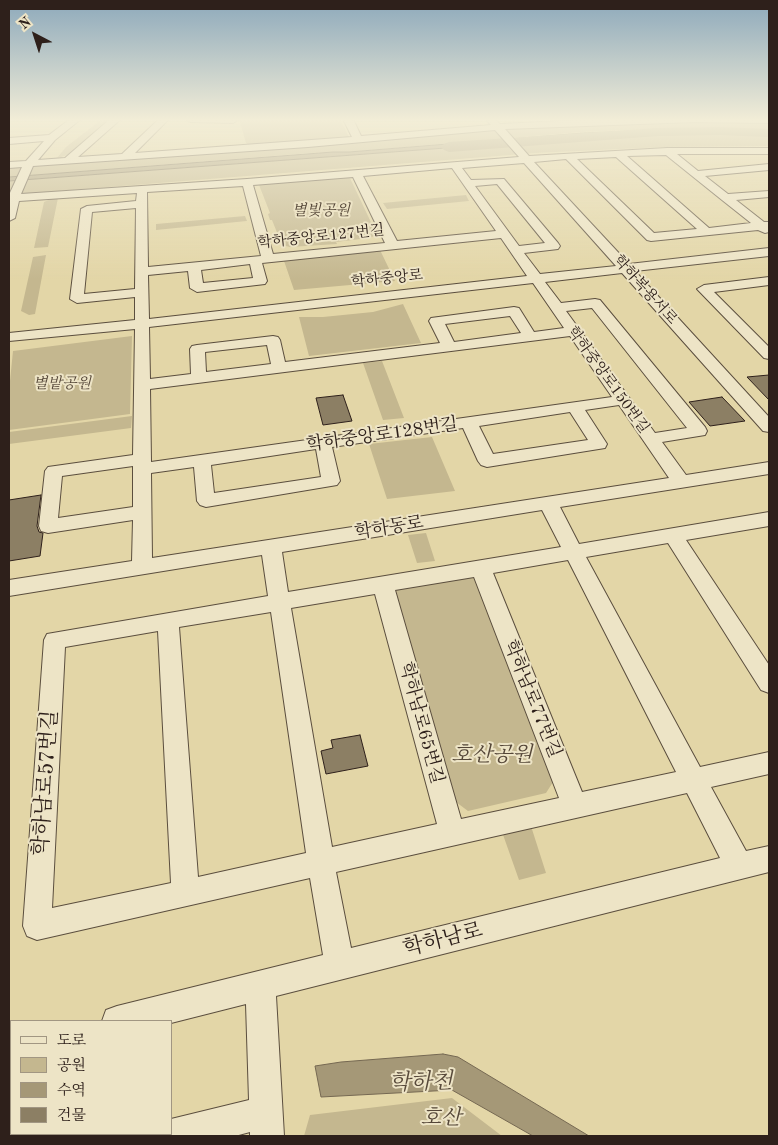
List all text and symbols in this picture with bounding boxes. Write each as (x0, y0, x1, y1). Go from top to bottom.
north arrow (10, 10, 60, 60)
text: N (17, 15, 34, 32)
park label: 별빛공원 (292, 202, 350, 220)
street label: 학하중앙로127번길 (257, 221, 385, 253)
street label: 학하복용서로 (609, 252, 681, 328)
street label: 학하중앙로 (350, 266, 424, 292)
street label: 학하중앙로150번길 (563, 323, 653, 437)
park label: 별밭공원 (33, 375, 91, 393)
street label: 학하중앙로128번길 (305, 414, 459, 456)
street label: 학하동로 (353, 512, 425, 544)
street label: 학하남로77번길 (499, 637, 565, 761)
street label: 학하남로65번길 (394, 660, 448, 786)
street label: 학하남로57번길 (28, 709, 64, 857)
park label: 호산공원 (451, 742, 533, 768)
street label: 학하남로 (401, 918, 485, 962)
legend (10, 1020, 172, 1135)
text: 도로 (57, 1034, 86, 1049)
text: 공원 (57, 1059, 86, 1074)
water label: 학하천 (389, 1069, 453, 1097)
text: 수역 (57, 1084, 86, 1099)
park label: 호산 (421, 1105, 461, 1131)
text: 건물 (57, 1109, 86, 1124)

